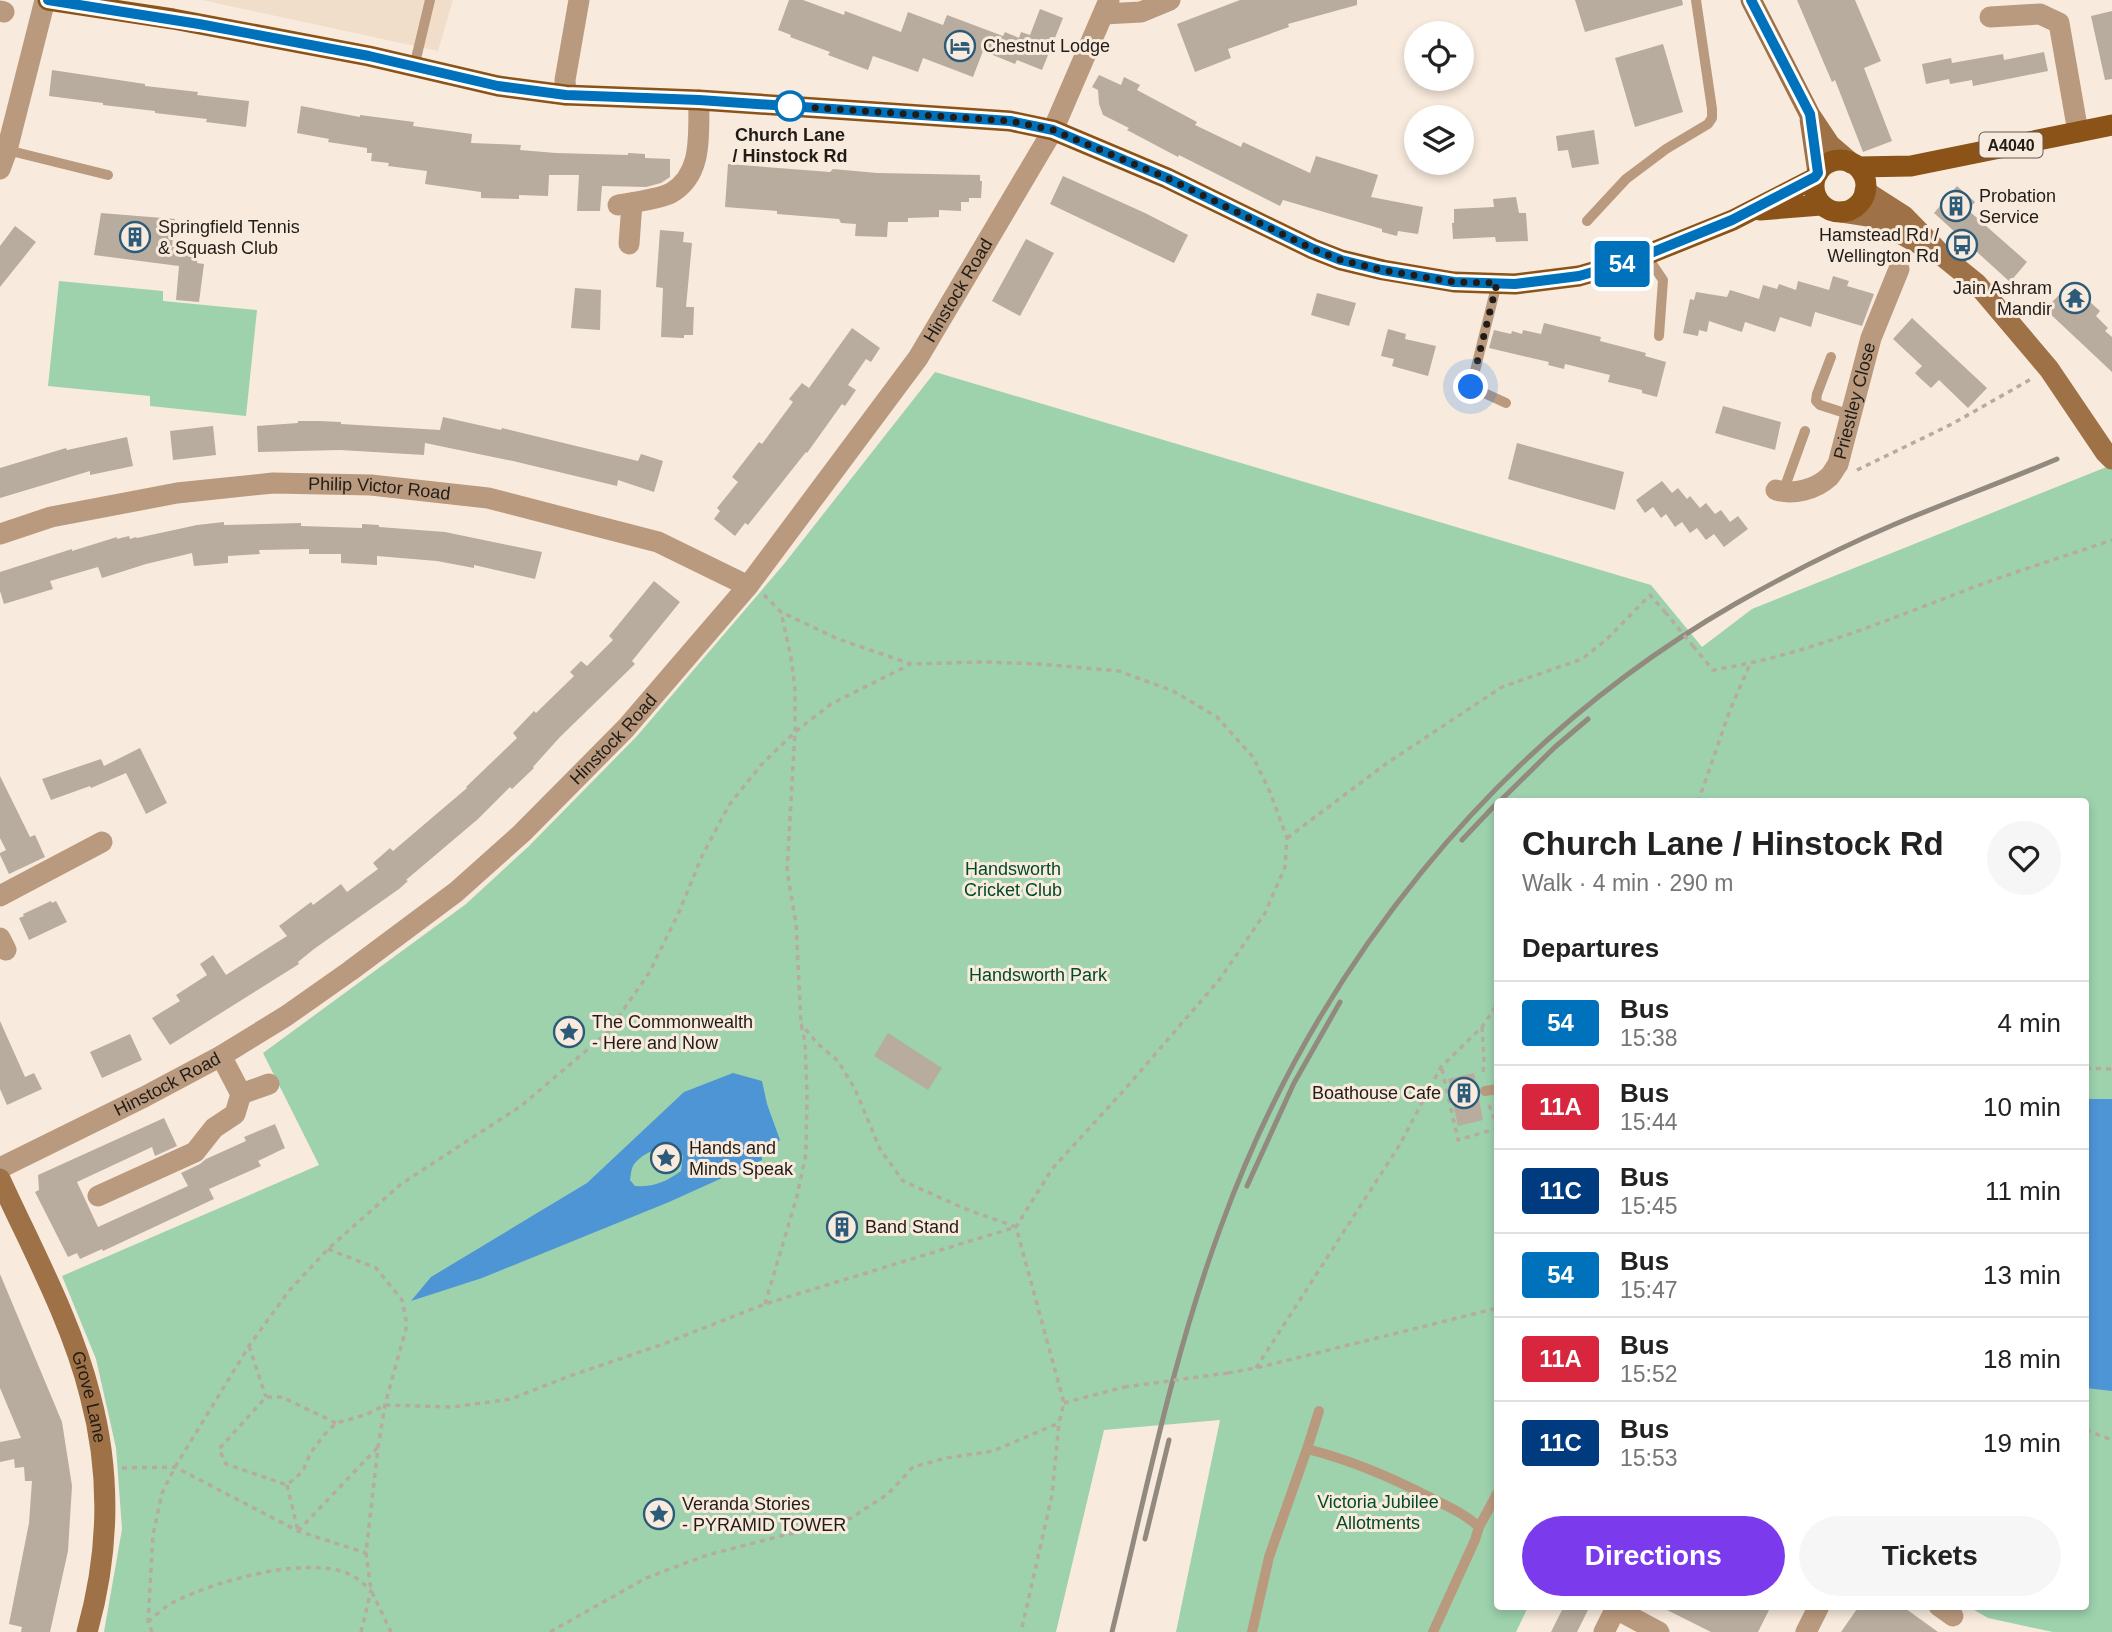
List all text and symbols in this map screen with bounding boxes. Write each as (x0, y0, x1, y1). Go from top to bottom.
map controls (1404, 21, 1474, 175)
button: locate (1404, 21, 1474, 91)
hotel icon: Chestnut Lodge (943, 29, 977, 63)
place label: Chestnut Lodge (983, 36, 1110, 56)
marker: Church Lane / Hinstock Rd (775, 91, 805, 121)
button: layers (1404, 105, 1474, 175)
place label: Church Lane / Hinstock Rd (732, 125, 848, 166)
road number: A4040 (1980, 132, 2042, 158)
place label: Probation Service (1979, 186, 2056, 227)
building icon: Probation Service (1939, 189, 1973, 223)
place label: Springfield Tennis & Squash Club (158, 217, 300, 258)
building icon: Springfield Tennis & Squash Club (118, 220, 152, 254)
place label: Hamstead Rd / Wellington Rd (1819, 225, 1939, 266)
bus stop icon: Hamstead Rd / Wellington Rd (1945, 228, 1979, 262)
street label: Hinstock Road (920, 235, 996, 346)
line badge: 54 (1590, 241, 1654, 287)
text: 54 (1609, 250, 1635, 277)
place label: Jain Ashram Mandir (1953, 278, 2052, 319)
temple icon: Jain Ashram Mandir (2058, 281, 2092, 315)
street label: Priestley Close (1830, 340, 1879, 461)
your location (1453, 369, 1488, 404)
street label: Philip Victor Road (308, 474, 451, 504)
street label: Hinstock Road (566, 690, 661, 789)
button: heart (1987, 821, 2061, 895)
text: Church Lane / Hinstock Rd (1522, 825, 1944, 862)
park label: Handsworth Cricket Club (964, 859, 1062, 900)
text: Walk · 4 min · 290 m (1522, 870, 1733, 896)
text: Departures (1522, 933, 1659, 963)
park label: Handsworth Park (969, 965, 1108, 985)
text: Bus (1620, 994, 1669, 1024)
text: 4 min (1997, 1008, 2061, 1038)
text: 54 (1547, 1009, 1574, 1036)
place label: The Commonwealth - Here and Now (592, 1012, 753, 1053)
place icon: The Commonwealth - Here and Now (552, 1015, 586, 1049)
text: 15:38 (1620, 1025, 1678, 1051)
street label: Hinstock Road (111, 1048, 224, 1120)
building icon: Boathouse Cafe (1447, 1076, 1481, 1110)
text: Bus (1620, 1078, 1669, 1108)
place label: Boathouse Cafe (1312, 1083, 1441, 1103)
text: 10 min (1983, 1092, 2061, 1122)
text: 11A (1539, 1093, 1582, 1120)
text: 15:44 (1620, 1109, 1678, 1135)
place label: Hands and Minds Speak (689, 1138, 794, 1179)
place icon: Hands and Minds Speak (649, 1141, 683, 1175)
text: Bus (1620, 1162, 1669, 1192)
text: 11 min (1985, 1176, 2061, 1206)
text: 11C (1539, 1177, 1582, 1204)
text: 15:45 (1620, 1193, 1678, 1219)
building icon: Band Stand (825, 1210, 859, 1244)
place label: Band Stand (865, 1217, 959, 1237)
text: Bus (1620, 1246, 1669, 1276)
text: 13 min (1983, 1260, 2061, 1290)
text: 54 (1547, 1261, 1574, 1288)
text: 15:47 (1620, 1277, 1678, 1303)
text: Bus (1620, 1330, 1669, 1360)
text: 18 min (1983, 1344, 2061, 1374)
text: 11A (1539, 1345, 1582, 1372)
street label: Grove Lane (67, 1348, 110, 1444)
text: 15:52 (1620, 1361, 1678, 1387)
text: Bus (1620, 1414, 1669, 1444)
text: 19 min (1983, 1428, 2061, 1458)
text: 11C (1539, 1429, 1582, 1456)
text: 15:53 (1620, 1445, 1678, 1471)
park label: Victoria Jubilee Allotments (1317, 1492, 1439, 1533)
place label: Veranda Stories - PYRAMID TOWER (682, 1494, 846, 1535)
place icon: Veranda Stories - PYRAMID TOWER (642, 1497, 676, 1531)
button: Directions (1522, 1516, 1785, 1596)
button: Tickets (1799, 1516, 2061, 1596)

